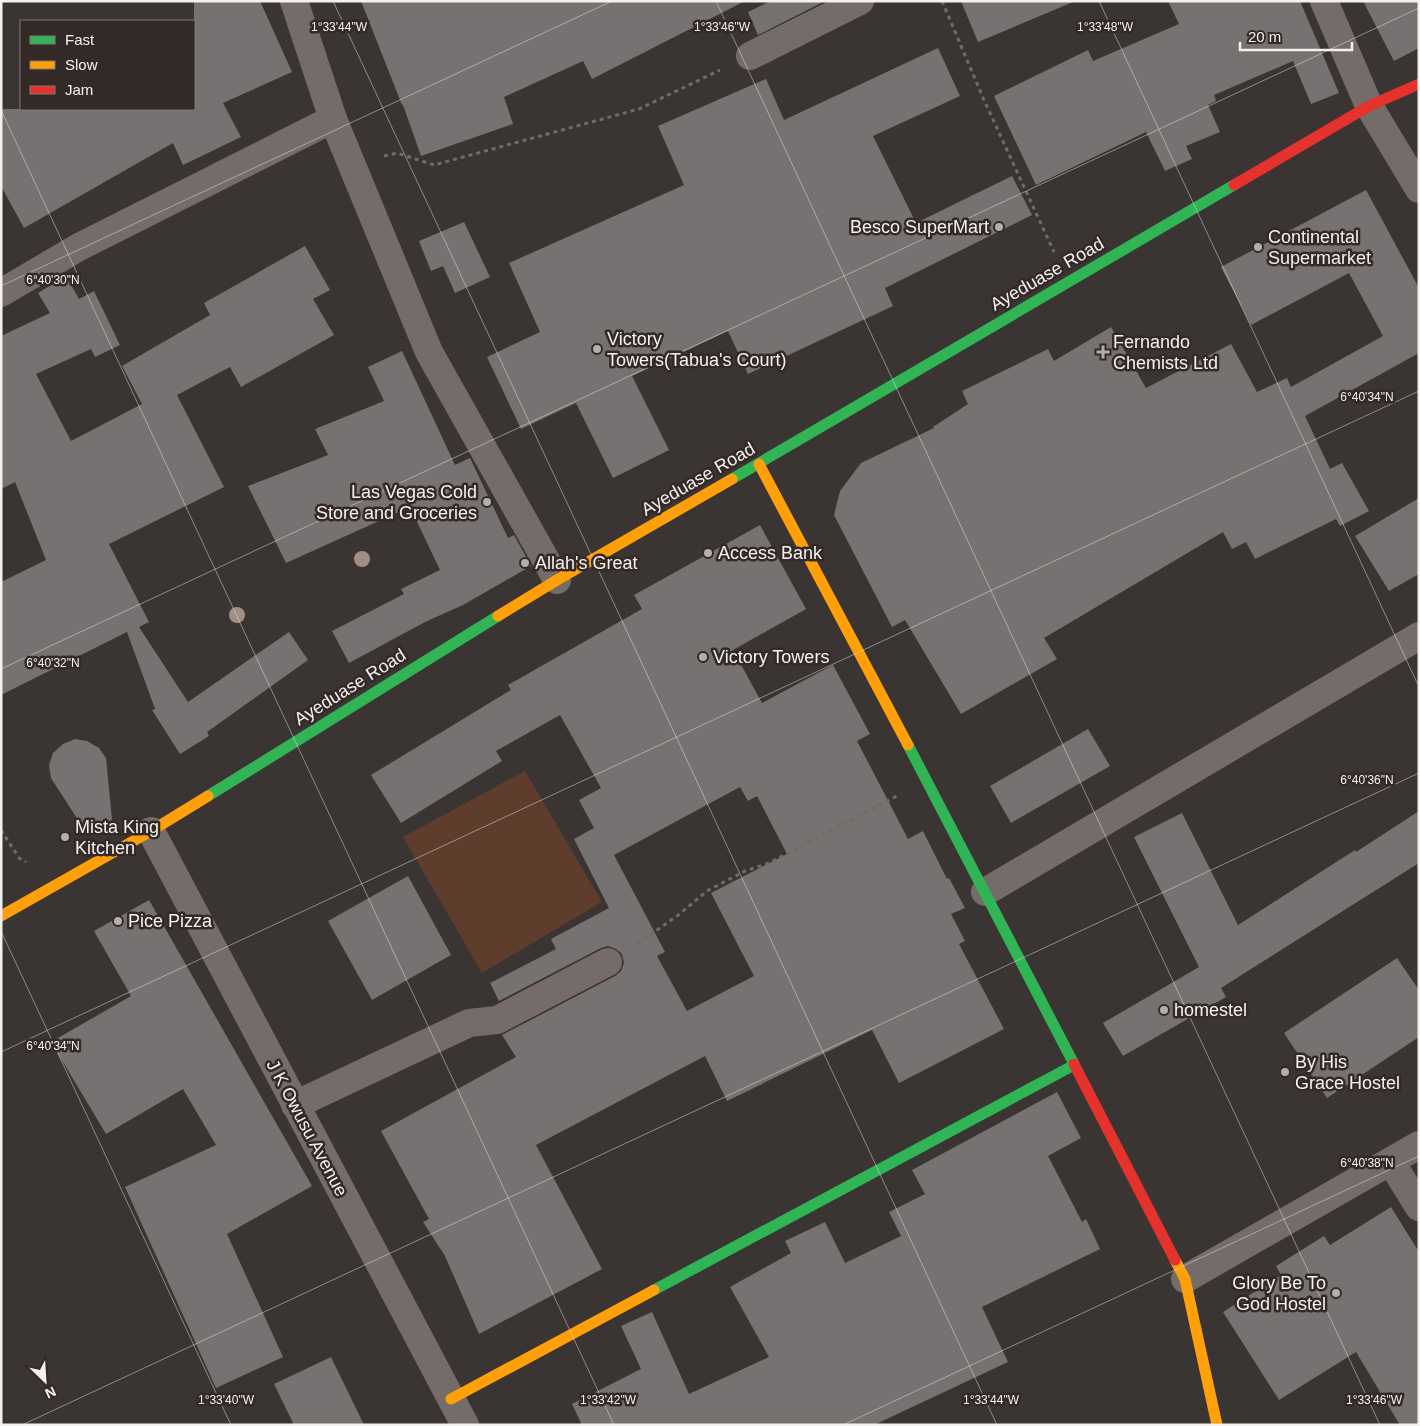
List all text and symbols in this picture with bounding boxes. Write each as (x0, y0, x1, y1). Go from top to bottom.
legend (20, 20, 195, 110)
text: 1°33'44"W (311, 20, 368, 34)
text: 1°33'46"W (694, 20, 751, 34)
text: 1°33'48"W (1077, 20, 1134, 34)
scale bar (1240, 20, 1352, 52)
text: 20 m (1248, 28, 1281, 45)
text: Fast (65, 31, 95, 48)
text: Slow (65, 56, 98, 73)
text: Jam (65, 81, 93, 98)
place label: Besco SuperMart (850, 217, 989, 237)
marker: Besco SuperMart (993, 221, 1005, 233)
place label: Continental Supermarket (1268, 227, 1371, 268)
street label: Ayeduase Road (987, 233, 1107, 315)
marker: Continental Supermarket (1252, 241, 1264, 253)
text: 6°40'30"N (26, 273, 80, 287)
place label: Victory Towers(Tabua's Court) (607, 329, 787, 370)
place label: Fernando Chemists Ltd (1113, 332, 1218, 373)
marker: Victory Towers(Tabua's Court) (591, 343, 603, 355)
marker: Fernando Chemists Ltd (1097, 346, 1109, 358)
text: 6°40'34"N (1340, 390, 1394, 404)
street label: Ayeduase Road (638, 438, 758, 520)
place label: Las Vegas Cold Store and Groceries (316, 482, 477, 523)
marker: Las Vegas Cold Store and Groceries (481, 496, 493, 508)
place label: Access Bank (718, 543, 823, 563)
marker: Access Bank (702, 547, 714, 559)
place label: Allah's Great (535, 553, 637, 573)
marker: Allah's Great (519, 557, 531, 569)
street label: Ayeduase Road (291, 645, 409, 729)
place label: Victory Towers (713, 647, 829, 667)
marker: Victory Towers (697, 651, 709, 663)
text: 6°40'32"N (26, 656, 80, 670)
text: 6°40'36"N (1340, 773, 1394, 787)
place label: Mista King Kitchen (75, 817, 159, 858)
marker: Mista King Kitchen (59, 831, 71, 843)
place label: Pice Pizza (128, 911, 213, 931)
marker: Pice Pizza (112, 915, 124, 927)
place label: homestel (1174, 1000, 1247, 1020)
marker: homestel (1158, 1004, 1170, 1016)
text: 6°40'34"N (26, 1039, 80, 1053)
place label: By His Grace Hostel (1295, 1052, 1400, 1093)
street label: J K Owusu Avenue (263, 1056, 351, 1200)
marker: By His Grace Hostel (1279, 1066, 1291, 1078)
text: 6°40'38"N (1340, 1156, 1394, 1170)
place label: Glory Be To God Hostel (1232, 1273, 1326, 1314)
marker: Glory Be To God Hostel (1330, 1287, 1342, 1299)
north arrow (20, 1356, 70, 1406)
text: N (43, 1383, 58, 1402)
text: 1°33'40"W (198, 1393, 255, 1407)
text: 1°33'42"W (580, 1393, 637, 1407)
text: 1°33'44"W (963, 1393, 1020, 1407)
text: 1°33'46"W (1346, 1393, 1403, 1407)

